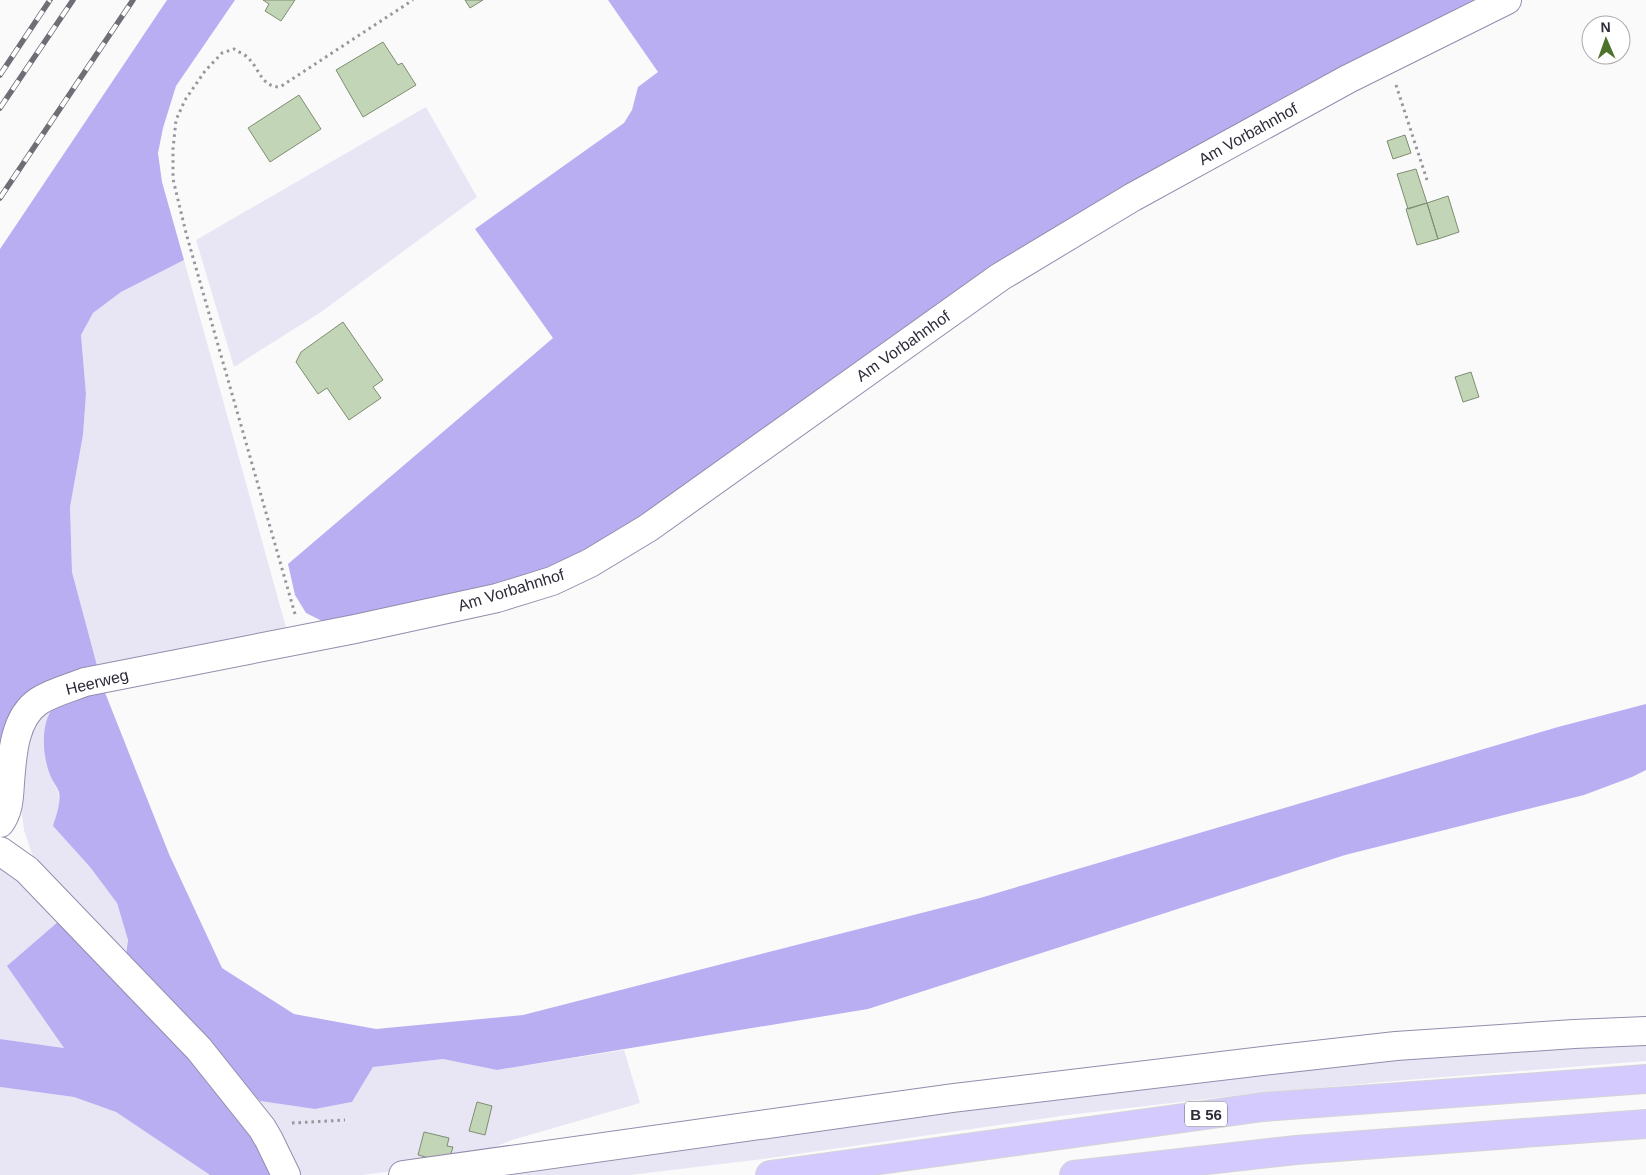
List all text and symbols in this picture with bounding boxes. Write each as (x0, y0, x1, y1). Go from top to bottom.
north arrow (1581, 15, 1631, 65)
text: N (1600, 19, 1611, 35)
street label: Am Vorbahnhof (1196, 100, 1301, 168)
street label: Am Vorbahnhof (853, 307, 954, 385)
street label: Am Vorbahnhof (456, 566, 567, 614)
street label: Heerweg (64, 666, 130, 698)
road number: B 56 (1185, 1102, 1227, 1126)

